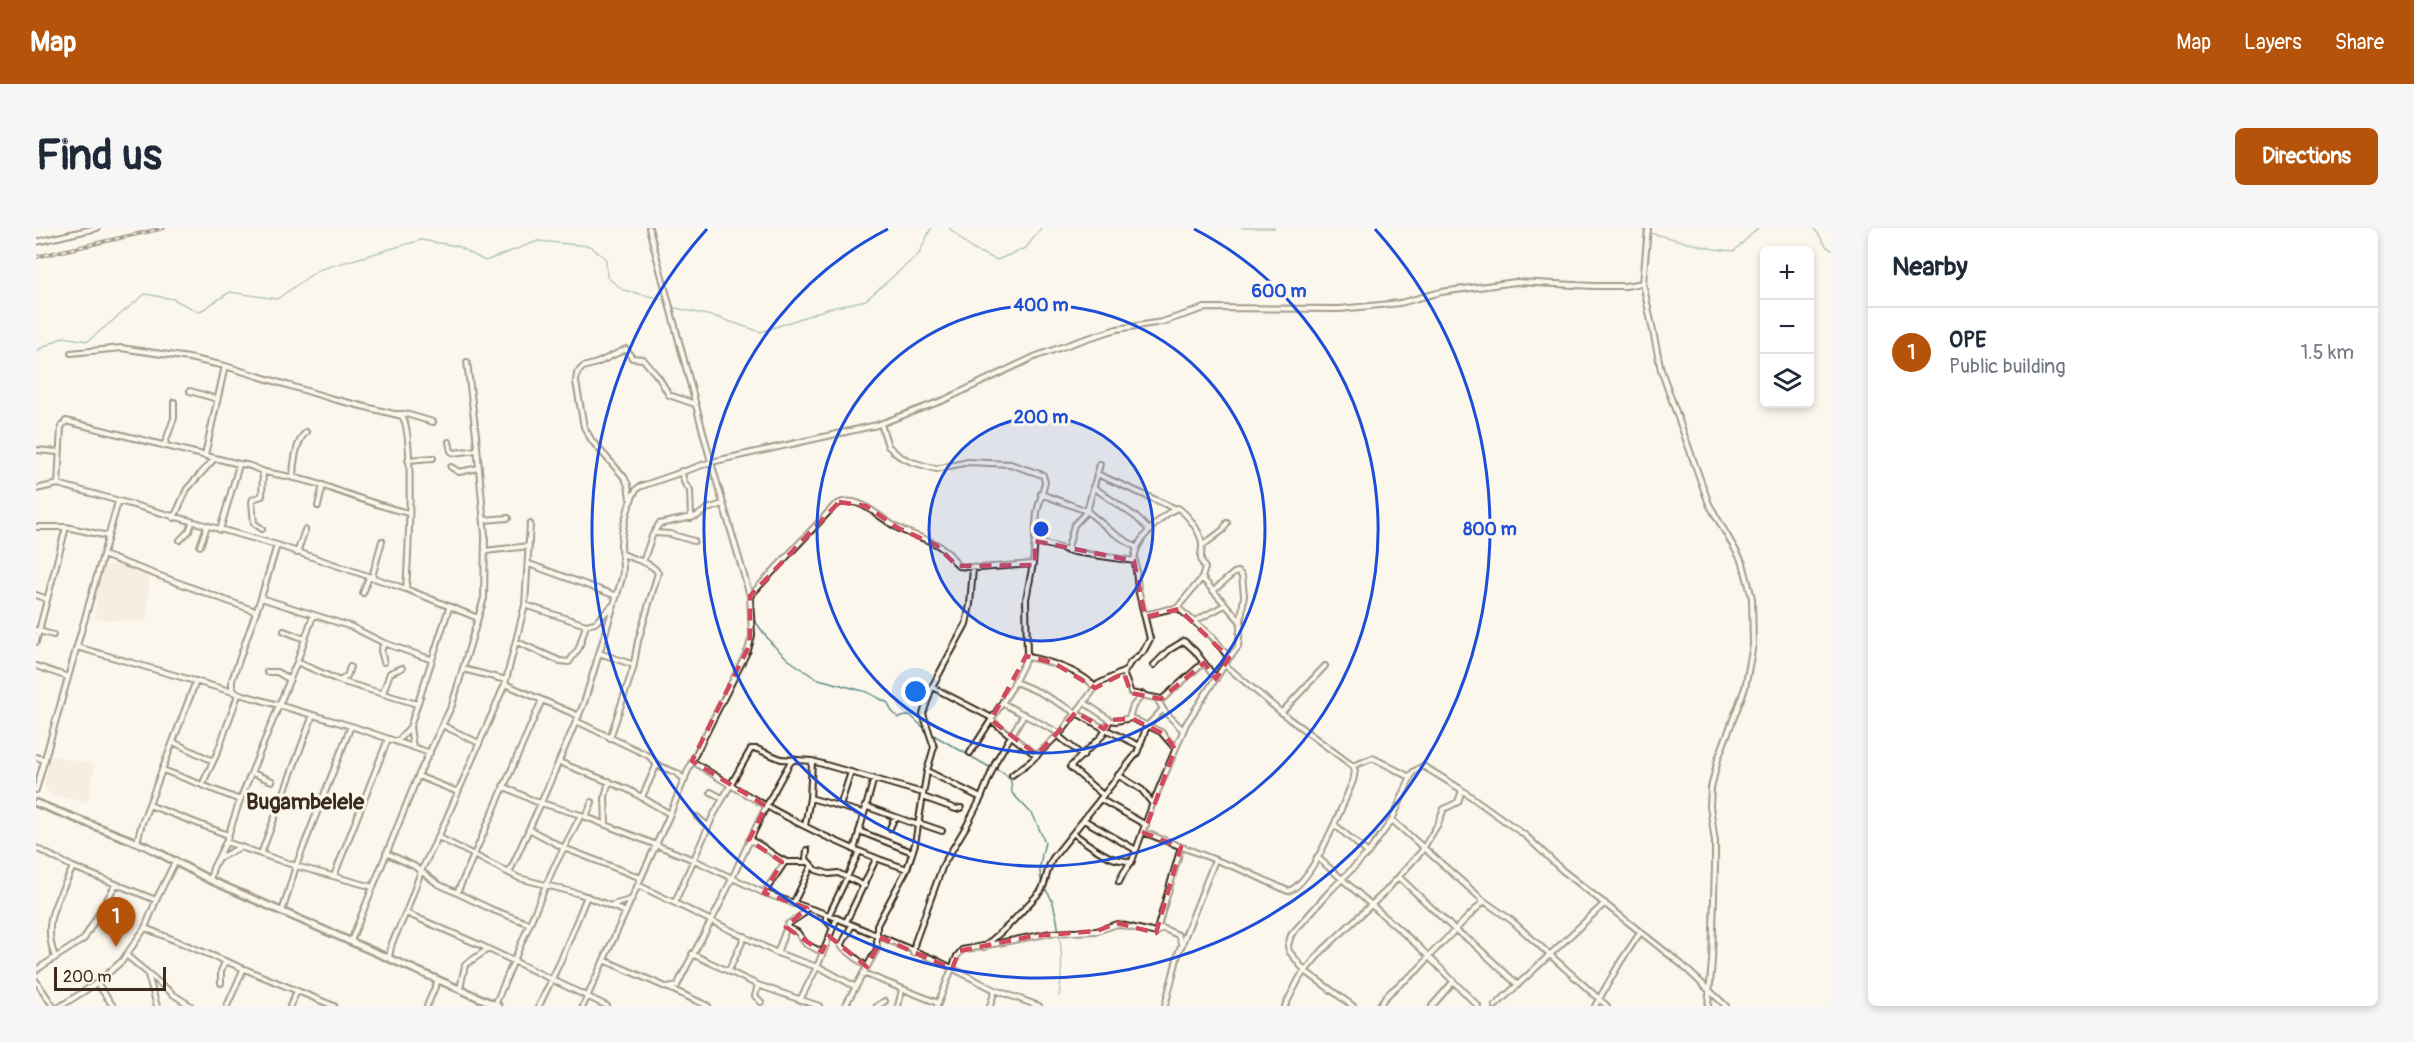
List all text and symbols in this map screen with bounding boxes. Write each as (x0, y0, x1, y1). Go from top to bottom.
text: Map (30, 25, 76, 60)
text: Map (2176, 29, 2211, 56)
text: Layers (2244, 29, 2302, 56)
text: Share (2335, 29, 2384, 56)
button: Directions (2235, 128, 2378, 185)
text: Find us (36, 130, 162, 182)
map controls (1760, 246, 1814, 408)
button: + (1760, 246, 1814, 300)
text: Nearby (1892, 251, 1968, 283)
text: 600 m (1252, 280, 1306, 303)
text: 400 m (1014, 294, 1068, 317)
button: − (1760, 300, 1814, 354)
text: OPE (1949, 326, 1987, 354)
text: 1 (1908, 340, 1915, 365)
text: 1.5 km (2301, 340, 2354, 365)
button: layers (1760, 354, 1814, 408)
text: Public building (1949, 354, 2065, 379)
text: 200 m (1014, 406, 1068, 429)
text: 800 m (1463, 518, 1517, 541)
centre of rings (1031, 519, 1051, 539)
your location (901, 677, 930, 706)
district label: Bugambelele (246, 788, 365, 816)
pin: 1 (96, 898, 136, 947)
scale bar (54, 964, 166, 992)
text: 200 m (63, 967, 111, 987)

